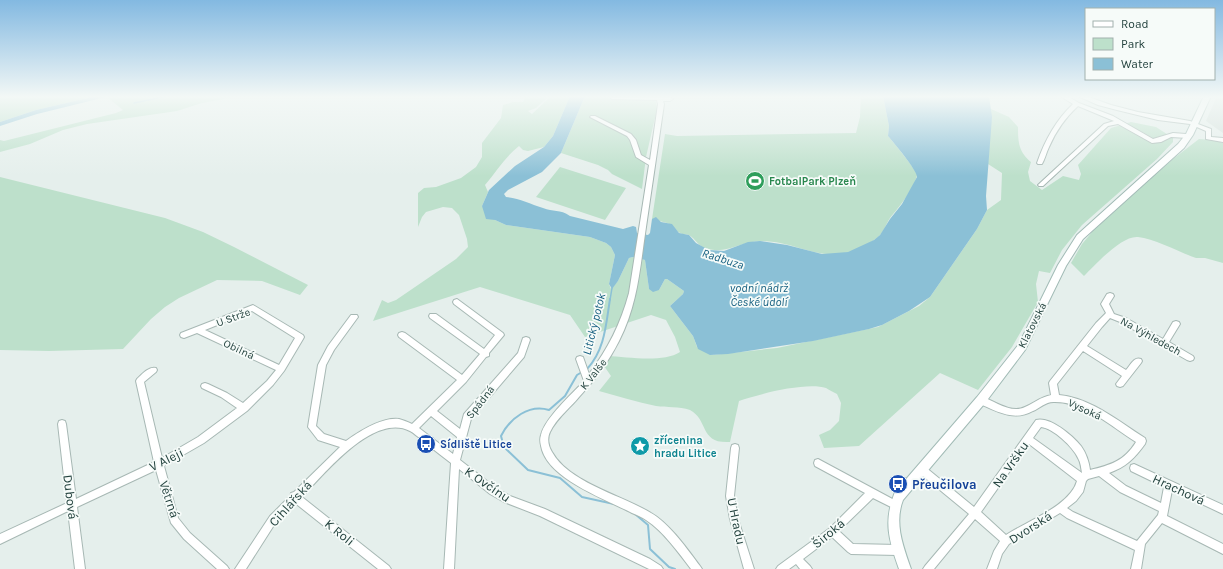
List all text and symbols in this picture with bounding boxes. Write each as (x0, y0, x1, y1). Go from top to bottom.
legend (1085, 8, 1215, 80)
text: Road (1121, 17, 1149, 31)
text: Park (1121, 37, 1146, 51)
text: Water (1121, 57, 1154, 71)
sports icon: FotbalPark Plzeň (744, 170, 766, 192)
place label: FotbalPark Plzeň (769, 175, 856, 188)
water label: Radbuza (700, 246, 746, 272)
water label: vodní nádrž České údolí (730, 281, 789, 309)
water label: Litický potok (580, 291, 609, 356)
street label: Klatovská (1015, 300, 1049, 350)
street label: U Strže (214, 305, 252, 330)
street label: Na Výhledech (1118, 314, 1183, 358)
street label: Obilná (221, 337, 256, 362)
street label: K Valše (577, 356, 610, 392)
street label: Spádná (463, 383, 497, 421)
street label: Vysoká (1066, 396, 1104, 423)
bus stop icon: Sídliště Litice (415, 433, 437, 455)
place label: zřícenina hradu Litice (654, 434, 717, 460)
place icon: zřícenina hradu Litice (629, 435, 651, 457)
place label: Sídliště Litice (440, 438, 512, 451)
street label: Na Vršku (989, 438, 1032, 490)
street label: V Aleji (147, 445, 186, 474)
street label: K Ovčínu (462, 464, 514, 505)
street label: Hrachová (1150, 471, 1207, 508)
bus stop icon: Přeučilova (887, 473, 909, 495)
street label: Dubová (60, 474, 81, 520)
street label: Cihlářská (266, 477, 315, 529)
place label: Přeučilova (912, 477, 977, 492)
street label: Větrná (156, 479, 183, 520)
street label: U Hradu (724, 496, 749, 546)
street label: Dvorská (1006, 508, 1055, 547)
street label: Široká (808, 515, 848, 551)
street label: K Roli (322, 516, 357, 549)

